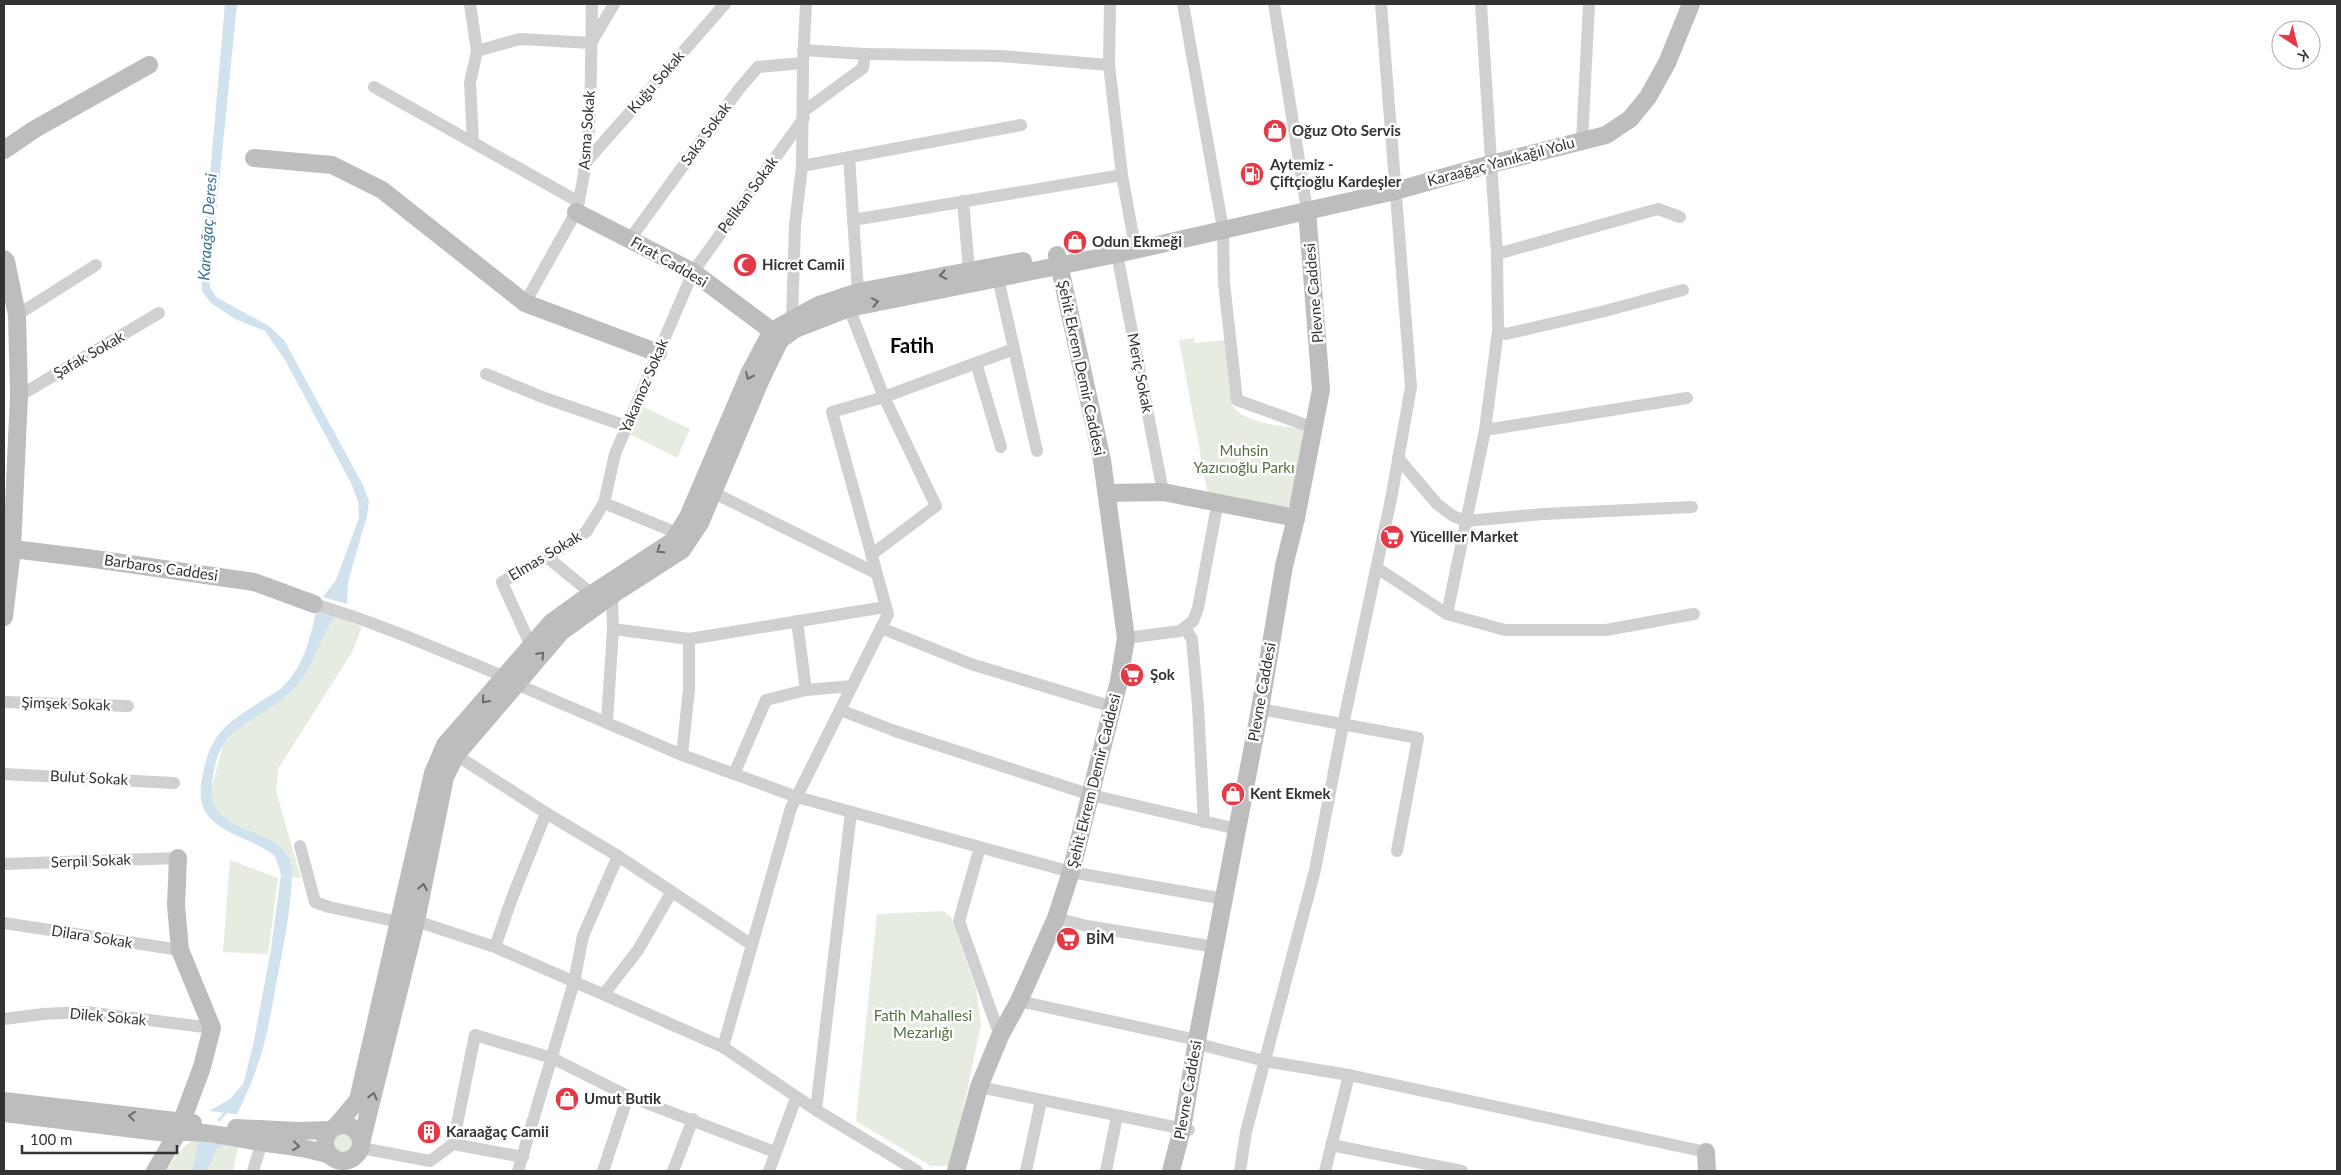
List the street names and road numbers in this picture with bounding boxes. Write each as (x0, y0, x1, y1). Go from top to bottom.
street label: Kuğu Sokak (623, 46, 688, 116)
street label: Asma Sokak (574, 89, 598, 170)
street label: Saka Sokak (676, 98, 734, 169)
street label: Karaağaç Yanıkağıl Yolu (1425, 133, 1576, 189)
street label: Pelikan Sokak (713, 152, 781, 236)
street label: Fırat Caddesi (628, 232, 711, 290)
street label: Plevne Caddesi (1300, 242, 1326, 344)
street label: Şehit Ekrem Demir Caddesi (1055, 278, 1109, 457)
street label: Şafak Sokak (50, 326, 127, 382)
street label: Meriç Sokak (1124, 331, 1158, 415)
street label: Yakamoz Sokak (615, 335, 671, 436)
street label: Elmas Sokak (505, 526, 584, 584)
street label: Barbaros Caddesi (103, 550, 219, 584)
street label: Plevne Caddesi (1243, 641, 1279, 743)
street label: Şimşek Sokak (21, 692, 111, 714)
street label: Şehit Ekrem Demir Caddesi (1063, 692, 1123, 870)
street label: Bulut Sokak (49, 766, 129, 788)
street label: Serpil Sokak (51, 850, 132, 870)
street label: Dilara Sokak (50, 921, 134, 951)
street label: Dilek Sokak (69, 1004, 148, 1028)
street label: Plevne Caddesi (1169, 1039, 1205, 1141)

